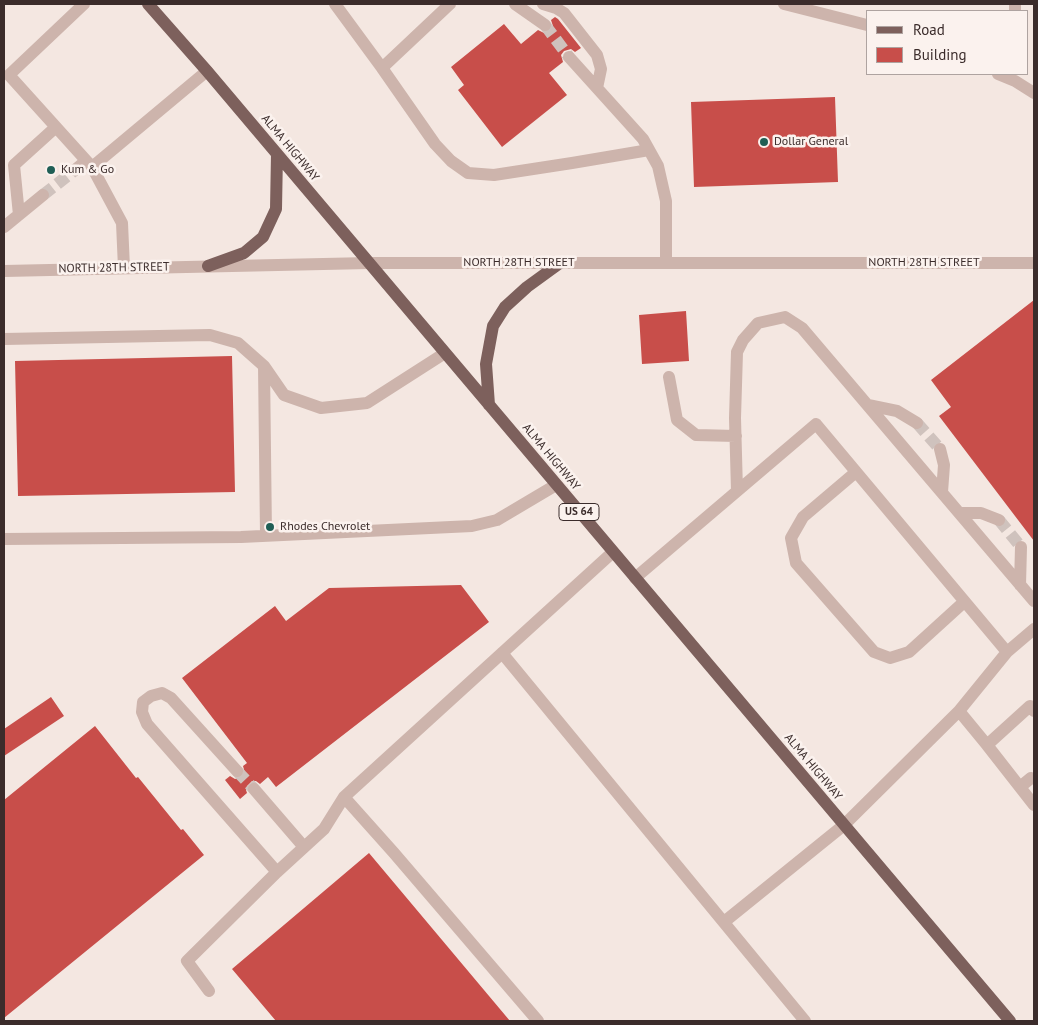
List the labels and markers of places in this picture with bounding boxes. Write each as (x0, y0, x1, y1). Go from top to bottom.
place label: Dollar General (774, 135, 848, 149)
marker: Dollar General (758, 136, 770, 148)
place label: Kum & Go (61, 163, 114, 177)
marker: Kum & Go (45, 164, 57, 176)
place label: Rhodes Chevrolet (280, 520, 370, 534)
marker: Rhodes Chevrolet (264, 521, 276, 533)

